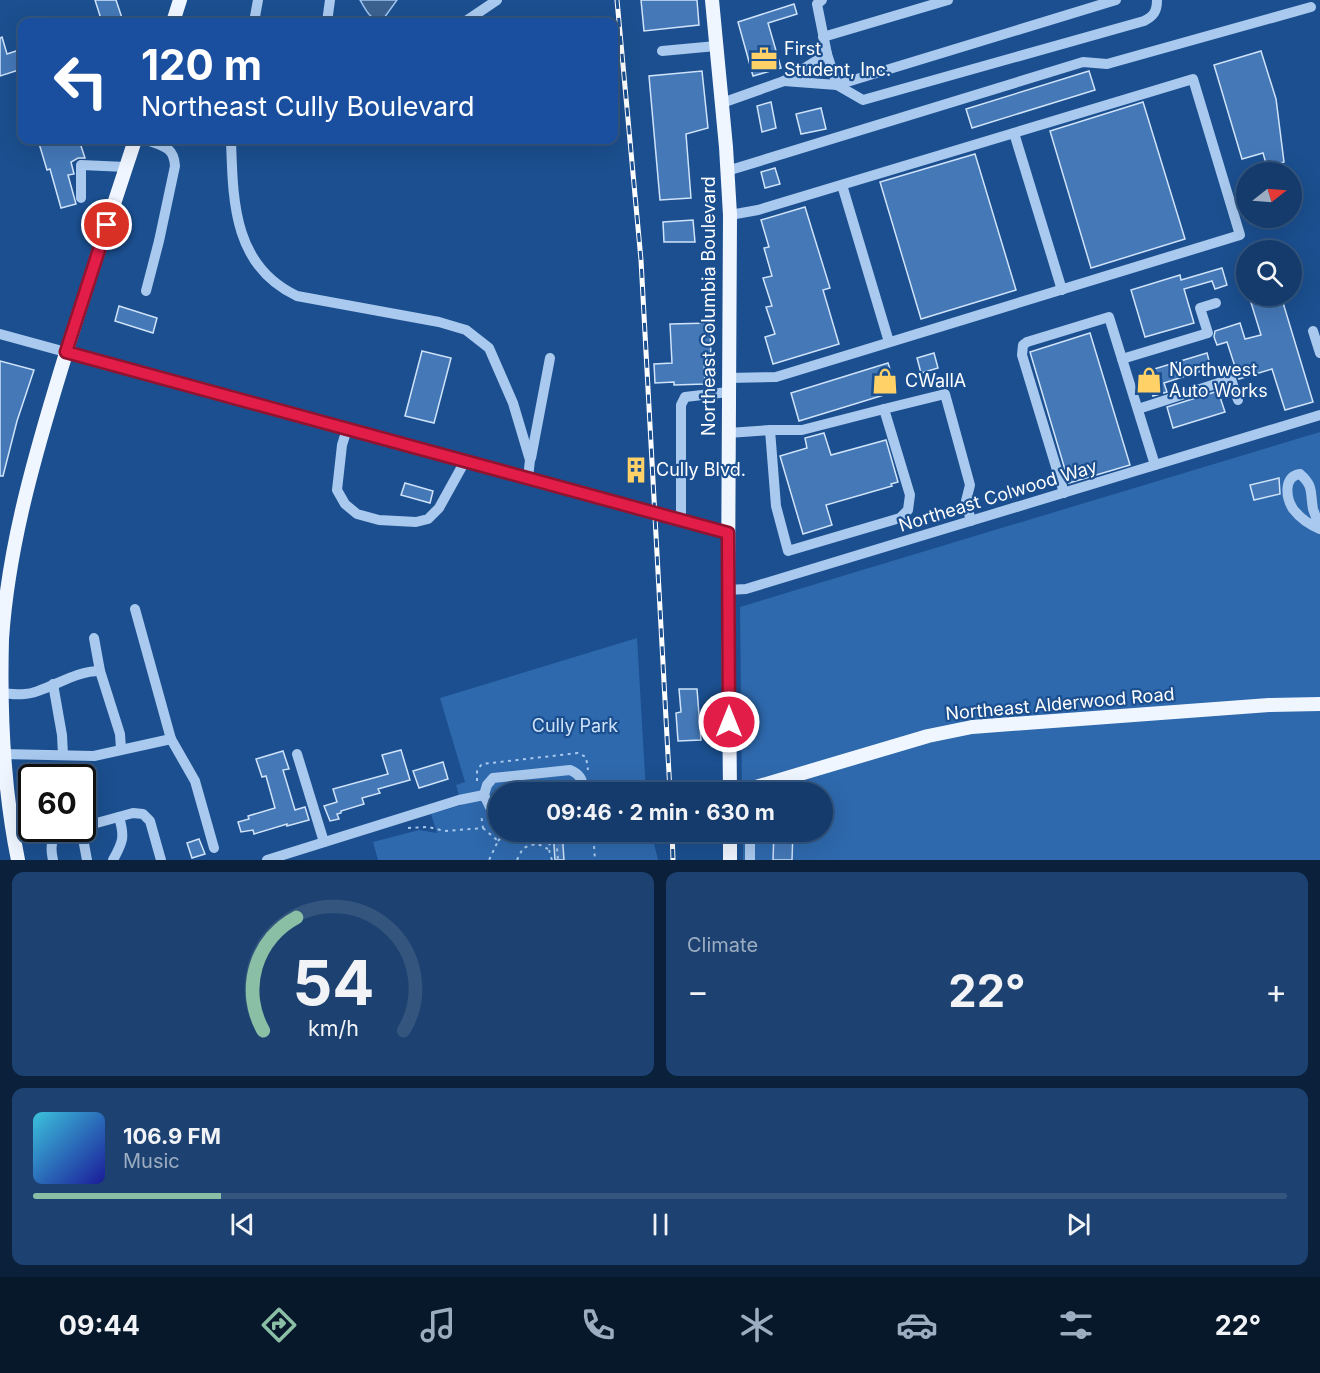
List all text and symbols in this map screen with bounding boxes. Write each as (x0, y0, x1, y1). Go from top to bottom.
place label: First Student, Inc. (784, 38, 891, 80)
text: 120 m (141, 39, 262, 90)
icon: left (42, 42, 120, 120)
office icon: First Student, Inc. (749, 44, 779, 74)
text: Northeast Cully Boulevard (141, 90, 474, 123)
north arrow (1236, 162, 1302, 228)
map controls (1236, 162, 1302, 306)
street label: Northeast Columbia Boulevard (698, 176, 719, 436)
pin (81, 199, 132, 250)
icon: arrive (90, 208, 123, 241)
button: search (1236, 240, 1302, 306)
place label: Northwest Auto Works (1169, 359, 1268, 401)
shop icon: Northwest Auto Works (1134, 365, 1164, 395)
shop icon: CWallA (870, 366, 900, 396)
place label: CWallA (905, 370, 966, 391)
building icon: Cully Blvd. (621, 455, 651, 485)
street label: Northeast Colwood Way (896, 455, 1100, 536)
place label: Cully Blvd. (656, 459, 746, 480)
street label: Northeast Alderwood Road (945, 683, 1175, 724)
position arrow (697, 690, 761, 754)
park label: Cully Park (532, 715, 618, 736)
speed limit sign: 60 (18, 764, 96, 842)
text: 09:46 · 2 min · 630 m (546, 799, 775, 825)
text: Climate (687, 933, 758, 957)
text: 54 (292, 945, 374, 1020)
text: 22° (948, 963, 1026, 1018)
text: − (687, 971, 709, 1011)
text: + (1265, 971, 1287, 1011)
text: km/h (308, 1015, 358, 1041)
text: 106.9 FM (123, 1123, 221, 1149)
text: Music (123, 1149, 180, 1173)
icon: previous (226, 1208, 259, 1241)
icon: pause (644, 1208, 677, 1241)
icon: next (1062, 1208, 1095, 1241)
icon: directions (258, 1304, 300, 1346)
icon: music (417, 1304, 459, 1346)
icon: phone (577, 1304, 619, 1346)
icon: climate (736, 1304, 778, 1346)
icon: car (896, 1304, 938, 1346)
icon: filters (1055, 1304, 1097, 1346)
text: 09:44 (59, 1309, 140, 1342)
text: 22° (1215, 1309, 1261, 1342)

